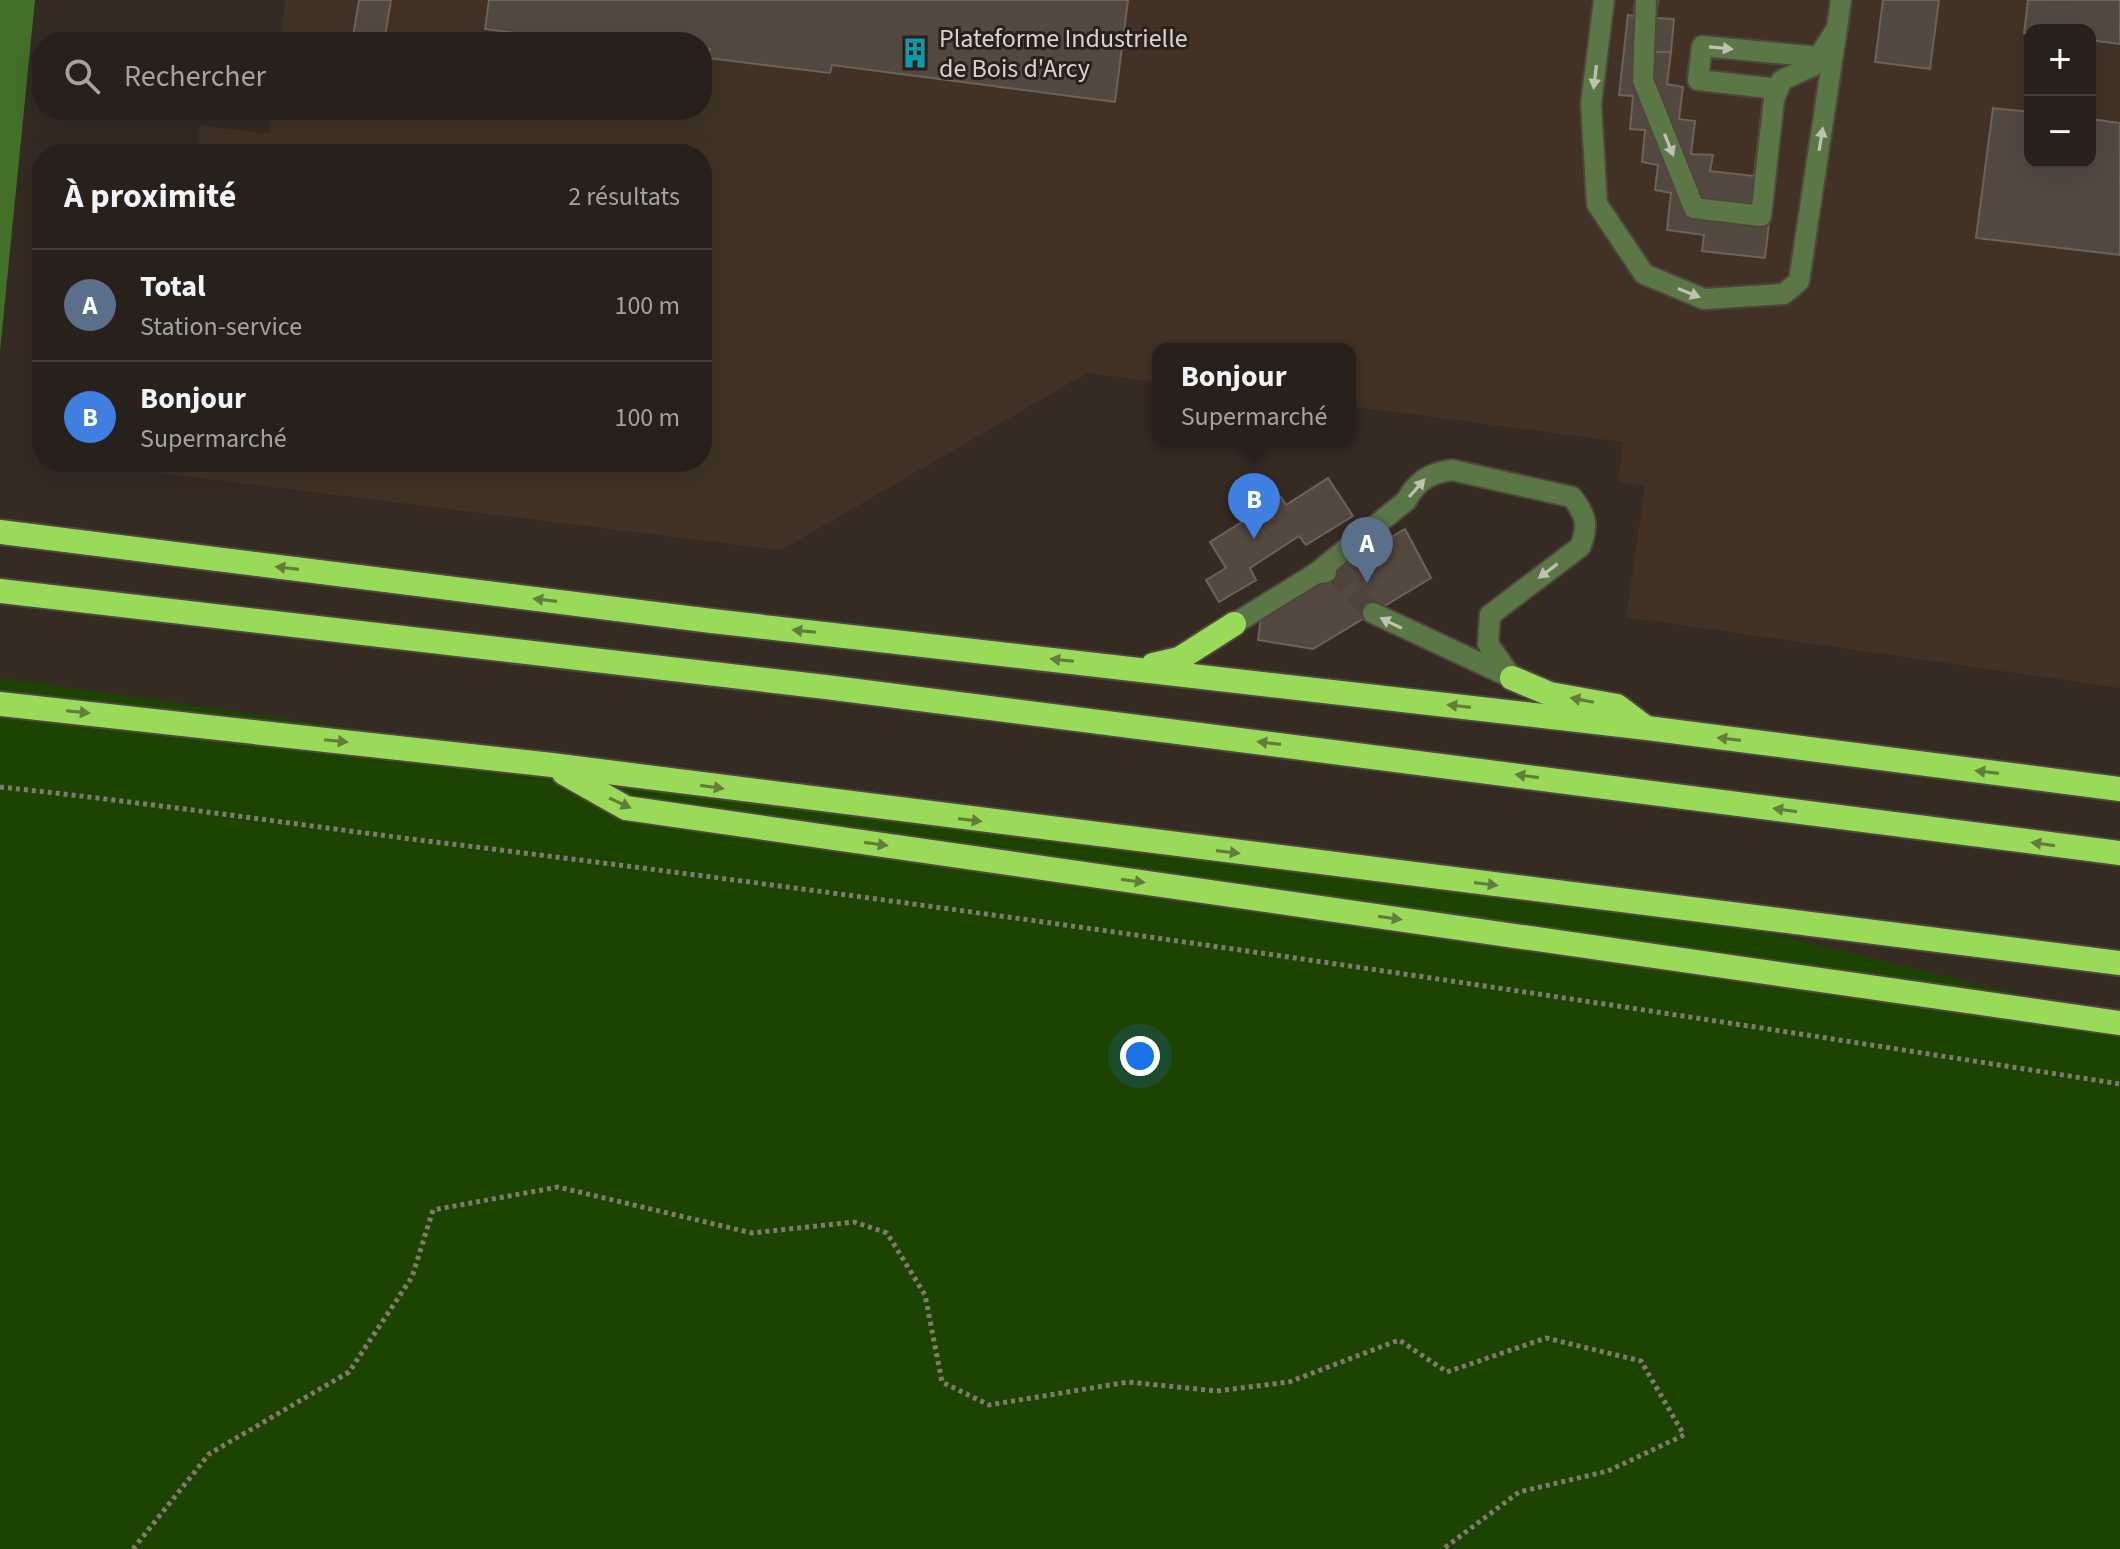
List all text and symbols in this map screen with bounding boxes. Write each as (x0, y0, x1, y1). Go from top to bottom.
place label: Plateforme Industrielle de Bois d'Arcy (939, 20, 1188, 87)
map controls (2024, 24, 2096, 168)
button: + (2024, 24, 2096, 96)
search box (32, 32, 712, 120)
building icon: Plateforme Industrielle de Bois d'Arcy (898, 36, 932, 70)
one-way arrow (1709, 42, 1734, 55)
icon: search (60, 54, 104, 98)
text: Rechercher (124, 55, 266, 98)
one-way arrow (1588, 65, 1601, 90)
button: − (2024, 96, 2096, 168)
one-way arrow (1815, 126, 1828, 151)
one-way arrow (1663, 133, 1676, 157)
text: À proximité (64, 172, 236, 221)
text: 2 résultats (568, 178, 680, 215)
text: Total (140, 265, 206, 308)
one-way arrow (1677, 286, 1701, 299)
text: A (83, 287, 97, 324)
text: 100 m (614, 287, 680, 324)
text: Station-service (140, 308, 302, 345)
popup (1152, 343, 1356, 447)
text: Bonjour (1181, 355, 1287, 398)
text: Bonjour (140, 377, 246, 420)
text: Supermarché (1181, 398, 1327, 435)
text: B (82, 399, 98, 436)
text: 100 m (614, 399, 680, 436)
text: Supermarché (140, 420, 287, 457)
pin: B (1228, 473, 1280, 539)
one-way arrow (1408, 478, 1425, 498)
pin: A (1341, 517, 1393, 583)
one-way arrow (275, 561, 300, 574)
one-way arrow (1538, 562, 1558, 578)
one-way arrow (533, 593, 558, 606)
one-way arrow (1380, 616, 1403, 629)
one-way arrow (791, 624, 816, 637)
one-way arrow (1049, 654, 1074, 667)
one-way arrow (1569, 693, 1594, 705)
one-way arrow (1446, 700, 1471, 713)
one-way arrow (65, 706, 90, 719)
one-way arrow (1716, 732, 1741, 745)
one-way arrow (324, 735, 349, 748)
one-way arrow (1256, 736, 1281, 749)
one-way arrow (1974, 765, 1999, 778)
one-way arrow (1514, 769, 1539, 782)
one-way arrow (700, 781, 725, 794)
one-way arrow (608, 796, 631, 810)
one-way arrow (1772, 803, 1797, 816)
one-way arrow (958, 813, 983, 826)
one-way arrow (2030, 837, 2055, 850)
one-way arrow (864, 838, 889, 851)
one-way arrow (1216, 846, 1241, 859)
one-way arrow (1121, 875, 1146, 888)
one-way arrow (1474, 878, 1499, 891)
one-way arrow (1378, 912, 1403, 925)
your location (1120, 1036, 1160, 1076)

